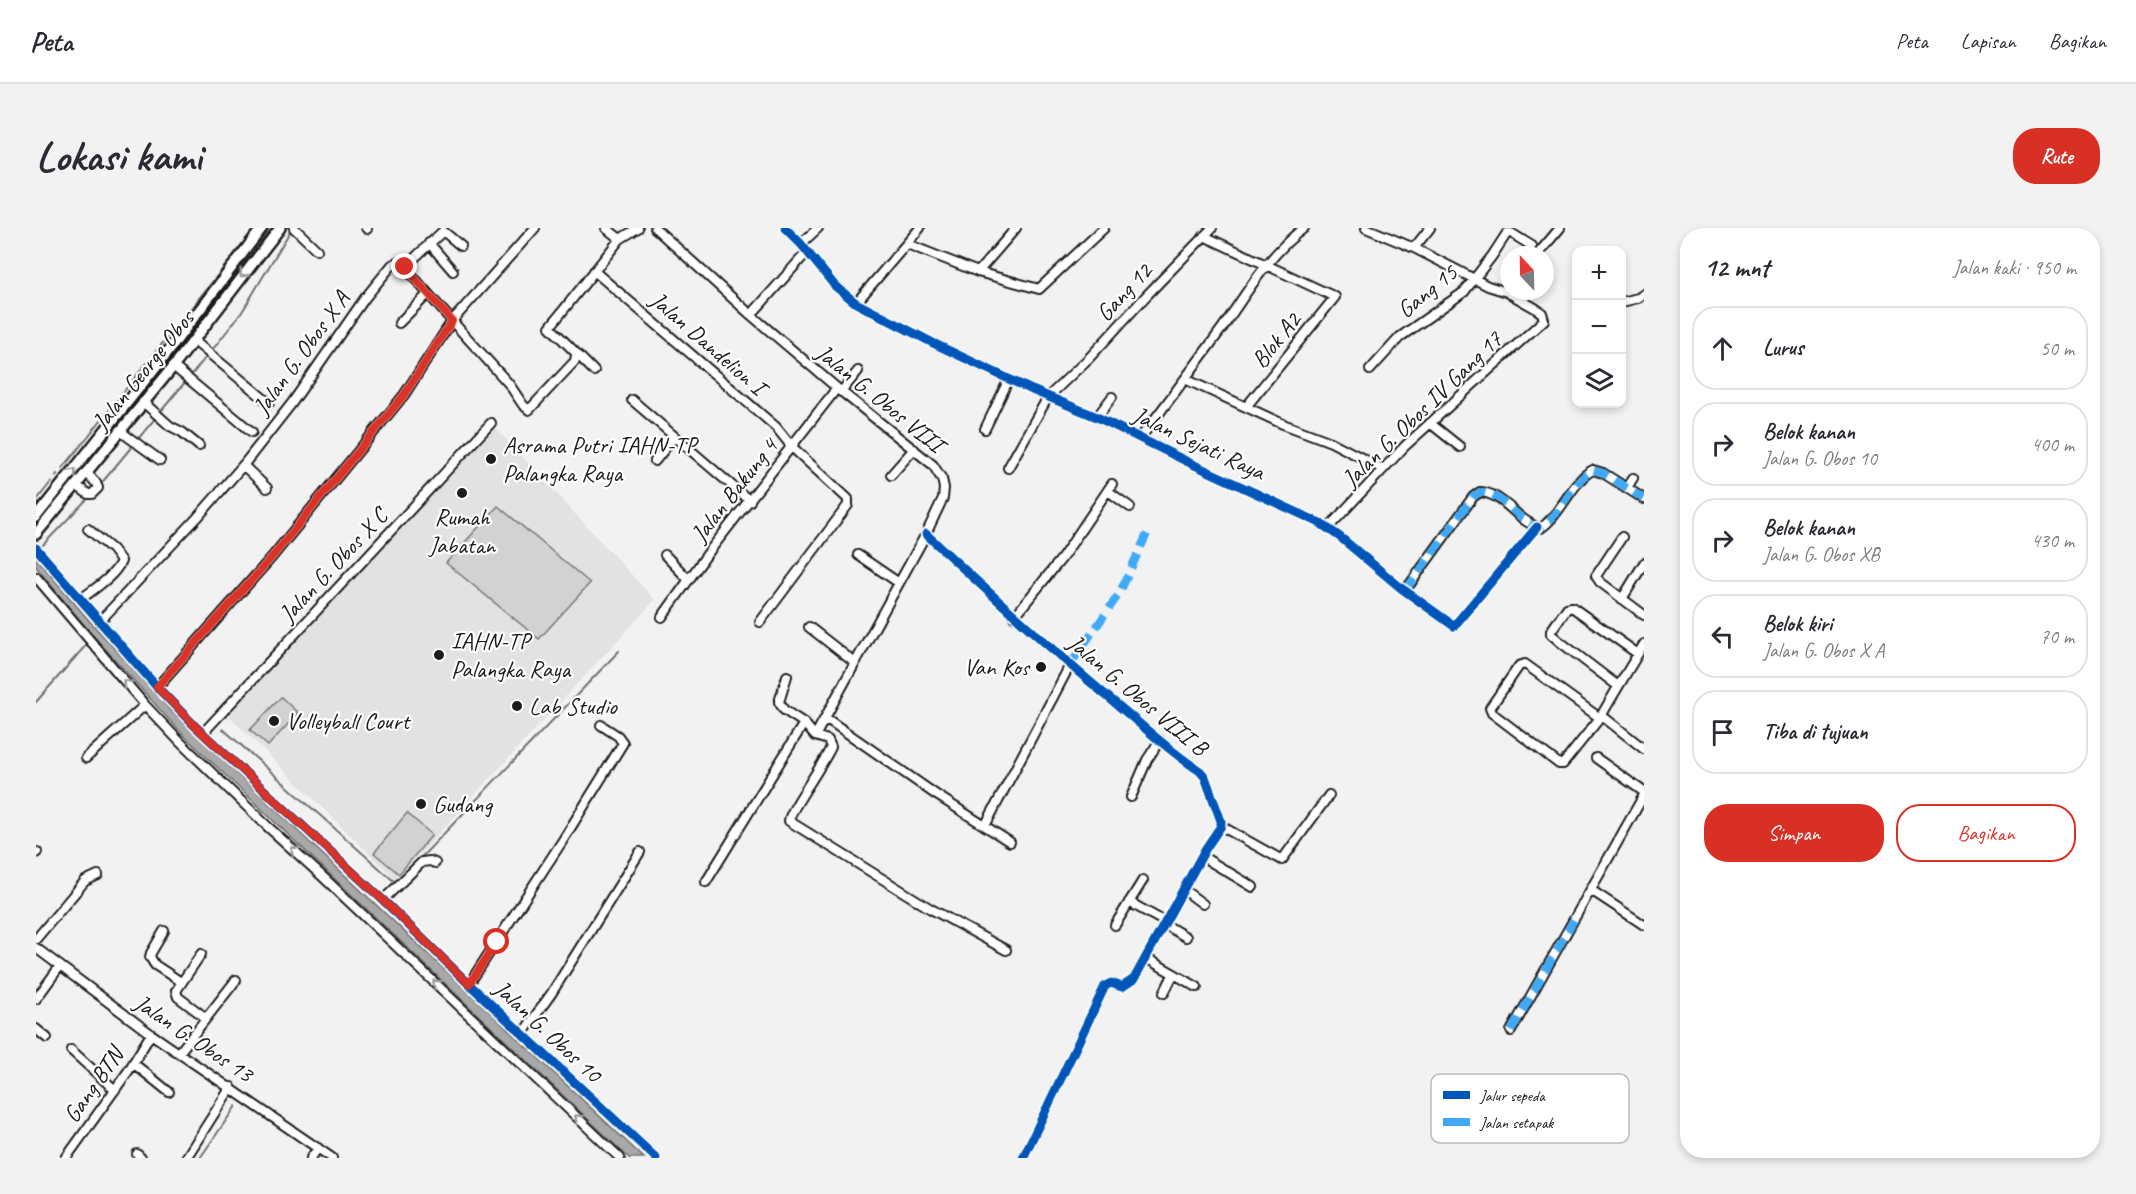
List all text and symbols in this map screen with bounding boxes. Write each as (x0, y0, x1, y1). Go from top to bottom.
text: Peta (30, 24, 73, 59)
text: Peta (1896, 28, 1928, 54)
text: Lapisan (1961, 28, 2016, 54)
text: Bagikan (2049, 28, 2106, 54)
button: Rute (2013, 128, 2100, 184)
text: Lokasi kami (36, 130, 202, 183)
north arrow (1500, 246, 1554, 300)
map controls (1572, 246, 1626, 408)
button: + (1572, 246, 1626, 300)
text: 12 mnt (1704, 251, 1769, 284)
route end (391, 253, 417, 279)
street label: Gang 12 (1090, 255, 1160, 327)
text: Jalan kaki · 950 m (1953, 255, 2076, 280)
street label: Gang 15 (1391, 257, 1464, 324)
one-way arrow (240, 267, 251, 278)
street label: Jalan Dandelion I (643, 284, 776, 405)
street label: Jalan G. Obos X A (245, 285, 356, 422)
button: − (1572, 300, 1626, 354)
street label: Jalan George Obos (85, 302, 202, 437)
street label: Blok A2 (1245, 305, 1309, 374)
street label: Jalan G. Obos IV Gang 17 (1335, 324, 1509, 494)
icon: ahead (1706, 332, 1739, 365)
text: Lurus (1763, 334, 1803, 362)
text: 50 m (2040, 336, 2074, 361)
street label: Jalan G. Obos VIII (809, 337, 954, 462)
button: layers (1572, 354, 1626, 408)
street label: Jalan Sejati Raya (1127, 399, 1271, 487)
text: Belok kanan (1763, 418, 1855, 446)
icon: right (1706, 428, 1739, 461)
place label: Asrama Putri IAHN-TP Palangka Raya (503, 430, 699, 488)
street label: Jalan Bakung 4 (684, 430, 785, 549)
text: 400 m (2031, 432, 2074, 457)
text: Jalan G. Obos 10 (1763, 446, 1877, 471)
marker: Asrama Putri IAHN-TP Palangka Raya (484, 452, 498, 466)
one-way arrow (65, 468, 76, 479)
marker: Rumah Jabatan (455, 486, 469, 500)
street label: Jalan G. Obos X C (272, 499, 396, 629)
place label: Rumah Jabatan (428, 502, 496, 560)
text: Belok kanan (1763, 514, 1855, 542)
icon: right (1706, 524, 1739, 557)
text: 430 m (2031, 528, 2074, 553)
text: Jalan G. Obos XB (1763, 542, 1880, 567)
text: Belok kiri (1763, 610, 1832, 638)
icon: left (1706, 620, 1739, 653)
text: 70 m (2040, 624, 2074, 649)
place label: IAHN-TP Palangka Raya (451, 626, 571, 684)
street label: Jalan G. Obos VIII B (1061, 627, 1216, 763)
text: Jalan G. Obos X A (1763, 638, 1884, 663)
marker: IAHN-TP Palangka Raya (432, 648, 446, 662)
place label: Van Kos (964, 652, 1031, 682)
marker: Van Kos (1034, 660, 1048, 674)
one-way arrow (122, 679, 133, 690)
place label: Lab Studio (529, 691, 618, 721)
marker: Lab Studio (510, 699, 524, 713)
place label: Volleyball Court (286, 706, 411, 736)
marker: Volleyball Court (267, 714, 281, 728)
icon: arrive (1706, 716, 1739, 749)
text: Tiba di tujuan (1763, 718, 1868, 746)
place label: Gudang (433, 789, 493, 819)
marker: Gudang (414, 797, 428, 811)
button: Simpan (1704, 804, 1884, 862)
button: Bagikan (1896, 804, 2076, 862)
one-way arrow (290, 846, 301, 857)
route start (483, 928, 509, 954)
street label: Jalan G. Obos 10 (487, 973, 610, 1090)
one-way arrow (433, 980, 444, 991)
street label: Jalan G. Obos 13 (128, 987, 261, 1090)
street label: Gang BTN (56, 1039, 132, 1128)
legend (1431, 1074, 1629, 1143)
text: Jalur sepeda (1479, 1086, 1546, 1106)
text: Jalan setapak (1479, 1113, 1554, 1133)
one-way arrow (574, 1114, 585, 1125)

